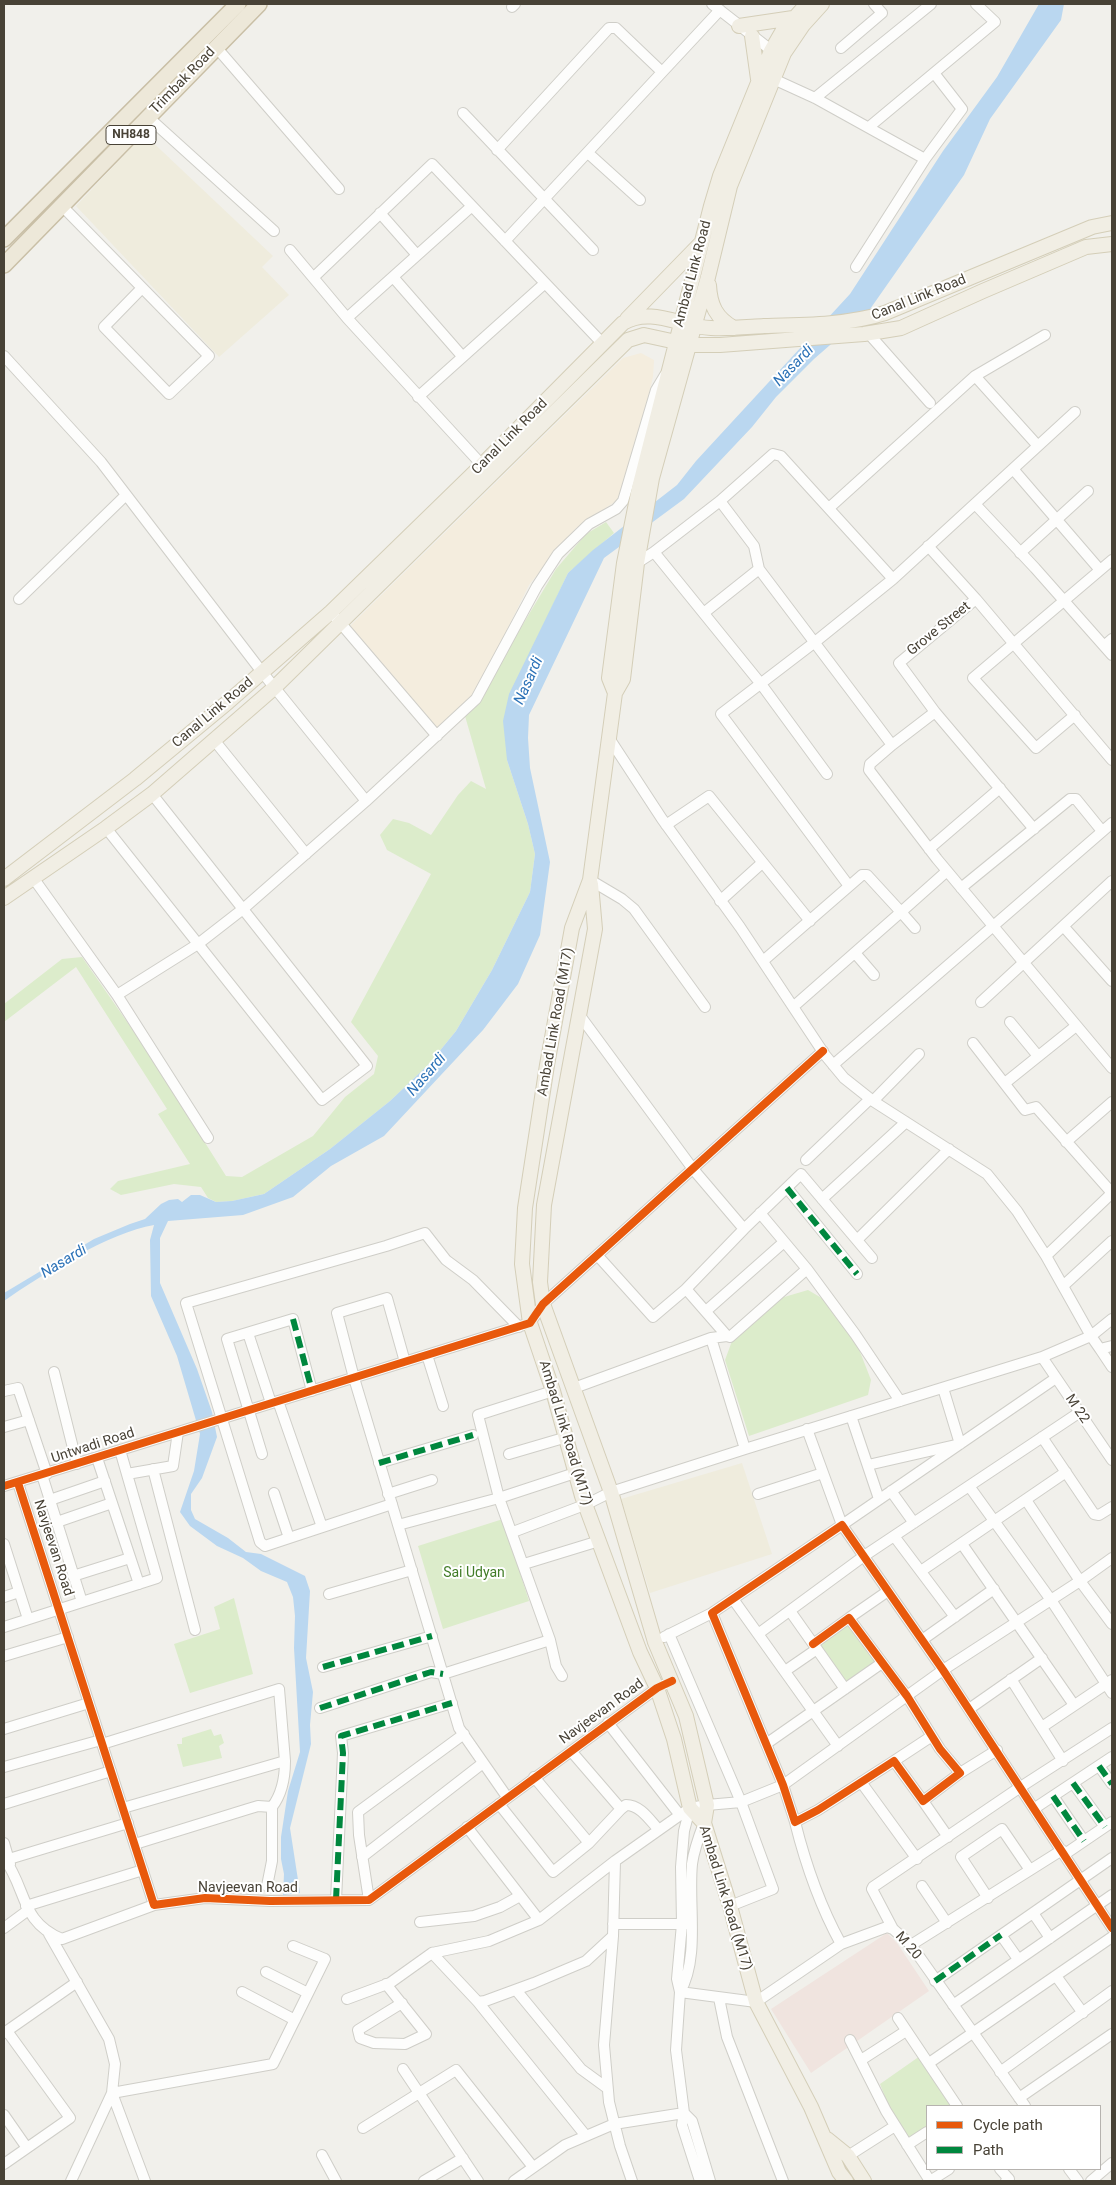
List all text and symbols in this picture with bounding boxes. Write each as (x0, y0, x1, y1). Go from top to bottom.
street label: Trimbak Road (147, 44, 219, 118)
road number: NH848 (106, 126, 156, 144)
street label: Ambad Link Road (671, 219, 715, 329)
street label: Canal Link Road (869, 271, 969, 325)
water label: Nasardi (770, 342, 818, 390)
street label: Canal Link Road (469, 396, 551, 478)
street label: Grove Street (904, 598, 974, 660)
water label: Nasardi (511, 654, 547, 708)
street label: Canal Link Road (169, 674, 257, 752)
street label: Ambad Link Road (M17) (535, 946, 577, 1098)
water label: Nasardi (404, 1050, 450, 1100)
water label: Nasardi (38, 1241, 90, 1283)
street label: Ambad Link Road (M17) (535, 1358, 595, 1508)
street label: M 22 (1061, 1391, 1093, 1427)
street label: Untwadi Road (49, 1425, 137, 1467)
street label: Navjeevan Road (30, 1498, 76, 1598)
park label: Sai Udyan (443, 1565, 505, 1581)
street label: Navjeevan Road (557, 1676, 647, 1748)
street label: Ambad Link Road (M17) (695, 1823, 755, 1973)
street label: Navjeevan Road (198, 1880, 298, 1896)
street label: M 20 (891, 1929, 925, 1963)
legend (926, 2105, 1101, 2170)
text: Cycle path (973, 2116, 1043, 2134)
text: Path (973, 2141, 1004, 2159)

